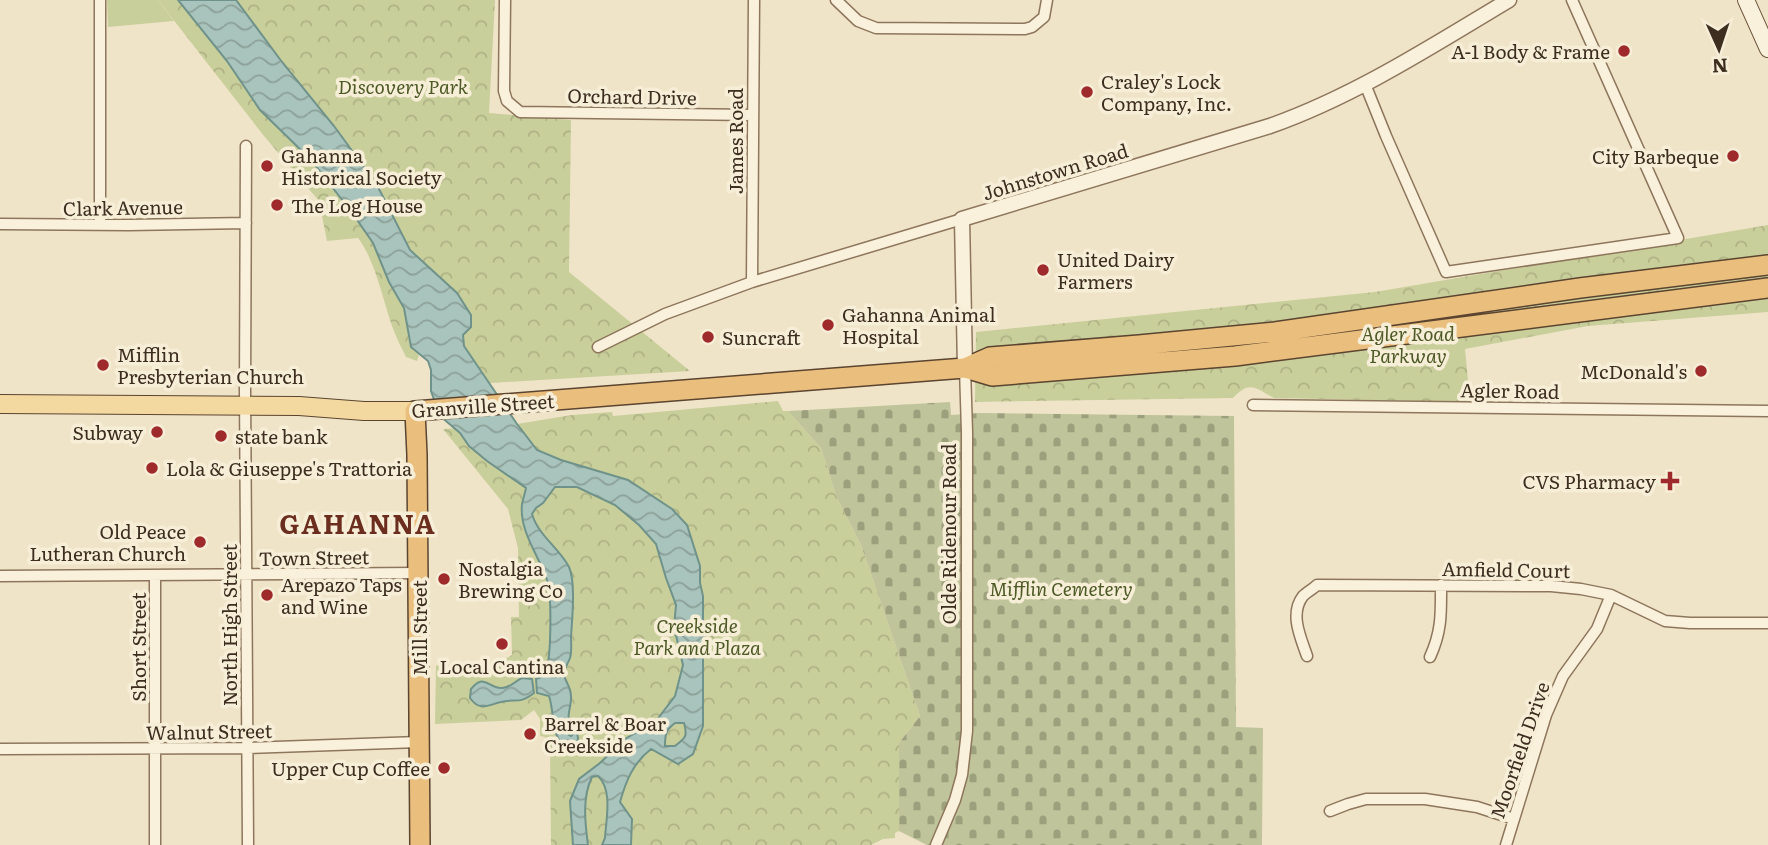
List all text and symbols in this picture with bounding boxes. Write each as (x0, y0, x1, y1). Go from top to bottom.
north arrow (1684, 14, 1754, 84)
place label: A-1 Body & Frame (1451, 37, 1610, 65)
marker: A-1 Body & Frame (1616, 43, 1632, 59)
text: N (1711, 53, 1729, 81)
place label: Craley's Lock Company, Inc. (1101, 67, 1232, 117)
park label: Discovery Park (338, 72, 469, 100)
street label: Orchard Drive (567, 81, 697, 111)
marker: Craley's Lock Company, Inc. (1079, 84, 1095, 100)
street label: James Road (721, 88, 749, 194)
street label: Johnstown Road (979, 135, 1132, 206)
place label: Gahanna Historical Society (281, 141, 442, 191)
place label: City Barbeque (1592, 142, 1719, 170)
marker: City Barbeque (1725, 148, 1741, 164)
marker: Gahanna Historical Society (259, 158, 275, 174)
place label: The Log House (291, 191, 423, 219)
street label: Clark Avenue (63, 192, 183, 222)
marker: The Log House (269, 197, 285, 213)
place label: United Dairy Farmers (1057, 245, 1174, 295)
marker: United Dairy Farmers (1035, 262, 1051, 278)
place label: Gahanna Animal Hospital (842, 300, 996, 350)
marker: Gahanna Animal Hospital (820, 317, 836, 333)
park label: Agler Road Parkway (1361, 319, 1455, 369)
place label: Suncraft (722, 323, 800, 351)
marker: Suncraft (700, 329, 716, 345)
place label: Mifflin Presbyterian Church (117, 340, 304, 390)
marker: Mifflin Presbyterian Church (95, 357, 111, 373)
place label: McDonald's (1580, 357, 1687, 385)
marker: McDonald's (1693, 363, 1709, 379)
street label: Agler Road (1460, 375, 1560, 405)
street label: Granville Street (411, 386, 556, 424)
place label: Subway (73, 418, 143, 446)
place label: state bank (235, 422, 328, 450)
marker: Subway (149, 424, 165, 440)
marker: state bank (213, 428, 229, 444)
street label: Olde Ridenour Road (934, 443, 962, 625)
place label: Lola & Giuseppe's Trattoria (166, 454, 413, 482)
marker: Lola & Giuseppe's Trattoria (144, 460, 160, 476)
place label: CVS Pharmacy (1522, 467, 1656, 495)
marker: CVS Pharmacy (1662, 473, 1678, 489)
district label: GAHANNA (279, 503, 437, 542)
place label: Old Peace Lutheran Church (30, 517, 186, 567)
marker: Old Peace Lutheran Church (192, 534, 208, 550)
street label: Town Street (258, 542, 370, 572)
street label: North High Street (215, 544, 243, 706)
place label: Nostalgia Brewing Co (458, 554, 563, 604)
street label: Amfield Court (1442, 554, 1571, 584)
place label: Arepazo Taps and Wine (281, 570, 402, 620)
marker: Nostalgia Brewing Co (436, 571, 452, 587)
park label: Mifflin Cemetery (989, 574, 1133, 602)
street label: Mill Street (405, 580, 433, 676)
marker: Arepazo Taps and Wine (259, 587, 275, 603)
street label: Short Street (124, 592, 152, 702)
park label: Creekside Park and Plaza (633, 611, 761, 661)
marker: Local Cantina (494, 636, 510, 652)
place label: Local Cantina (439, 652, 565, 680)
street label: Moorfield Drive (1482, 678, 1556, 822)
place label: Barrel & Boar Creekside (544, 709, 666, 759)
street label: Walnut Street (146, 716, 273, 746)
marker: Barrel & Boar Creekside (522, 726, 538, 742)
place label: Upper Cup Coffee (271, 754, 430, 782)
marker: Upper Cup Coffee (436, 760, 452, 776)

